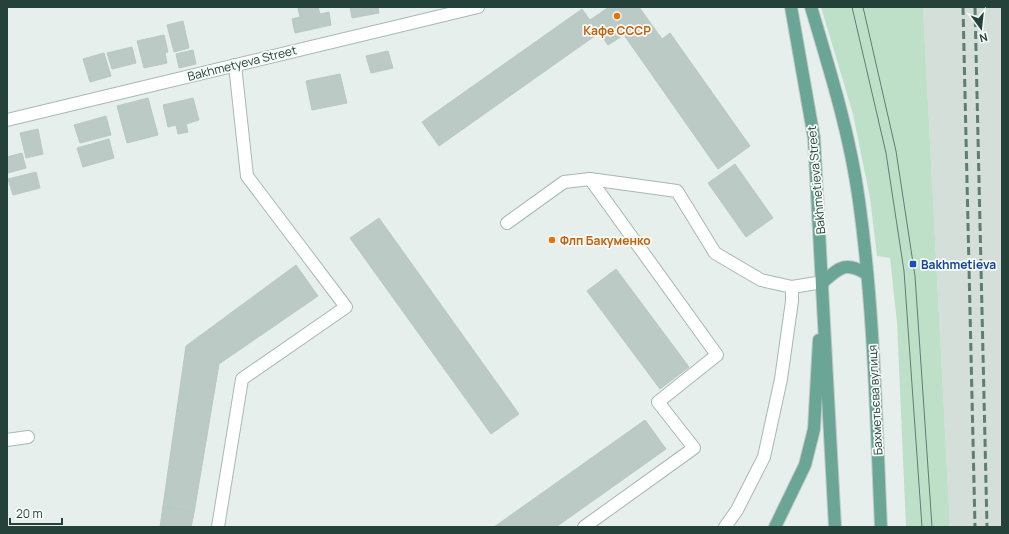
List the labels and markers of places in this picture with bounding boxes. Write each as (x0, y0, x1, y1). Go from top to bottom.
marker: Кафе СССР (612, 11, 622, 21)
place label: Кафе СССР (583, 22, 651, 39)
place label: Флп Бакуменко (560, 232, 651, 249)
marker: Флп Бакуменко (547, 235, 557, 245)
place label: Bakhmetieva (921, 256, 996, 273)
marker: Bakhmetieva (908, 259, 918, 269)

